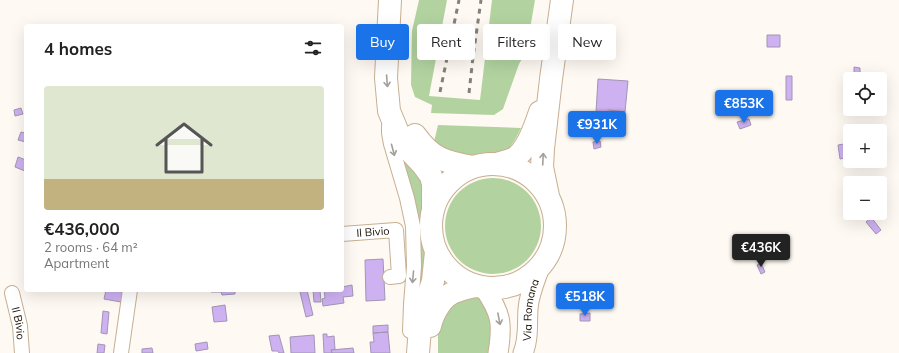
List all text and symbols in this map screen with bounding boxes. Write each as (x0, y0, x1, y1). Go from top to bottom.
chip: Buy (356, 24, 409, 60)
chip: Rent (417, 24, 475, 60)
chip: Filters (483, 24, 550, 60)
chip: New (558, 24, 616, 60)
icon: filters (302, 37, 324, 59)
text: 4 homes (44, 38, 112, 59)
map controls (843, 72, 887, 220)
button: locate (843, 72, 887, 116)
one-way arrow (383, 74, 390, 87)
pin: €853K (716, 90, 772, 124)
text: €853K (724, 95, 764, 111)
pin: €931K (569, 111, 625, 145)
icon: home (148, 112, 220, 184)
text: €931K (577, 116, 617, 132)
button: + (843, 124, 887, 168)
one-way arrow (390, 143, 397, 156)
one-way arrow (539, 153, 546, 166)
button: − (843, 176, 887, 220)
text: €436,000 (44, 218, 120, 239)
street label: Il Bivio (356, 224, 390, 240)
pin: €436K (733, 234, 789, 268)
text: 2 rooms · 64 m² (44, 239, 138, 255)
text: €436K (741, 239, 781, 255)
text: Apartment (44, 255, 109, 271)
one-way arrow (409, 270, 417, 283)
street label: Via Romana (520, 277, 542, 342)
pin: €518K (557, 283, 613, 317)
text: €518K (565, 288, 605, 304)
street label: Il Bivio (9, 305, 28, 340)
one-way arrow (495, 312, 503, 325)

